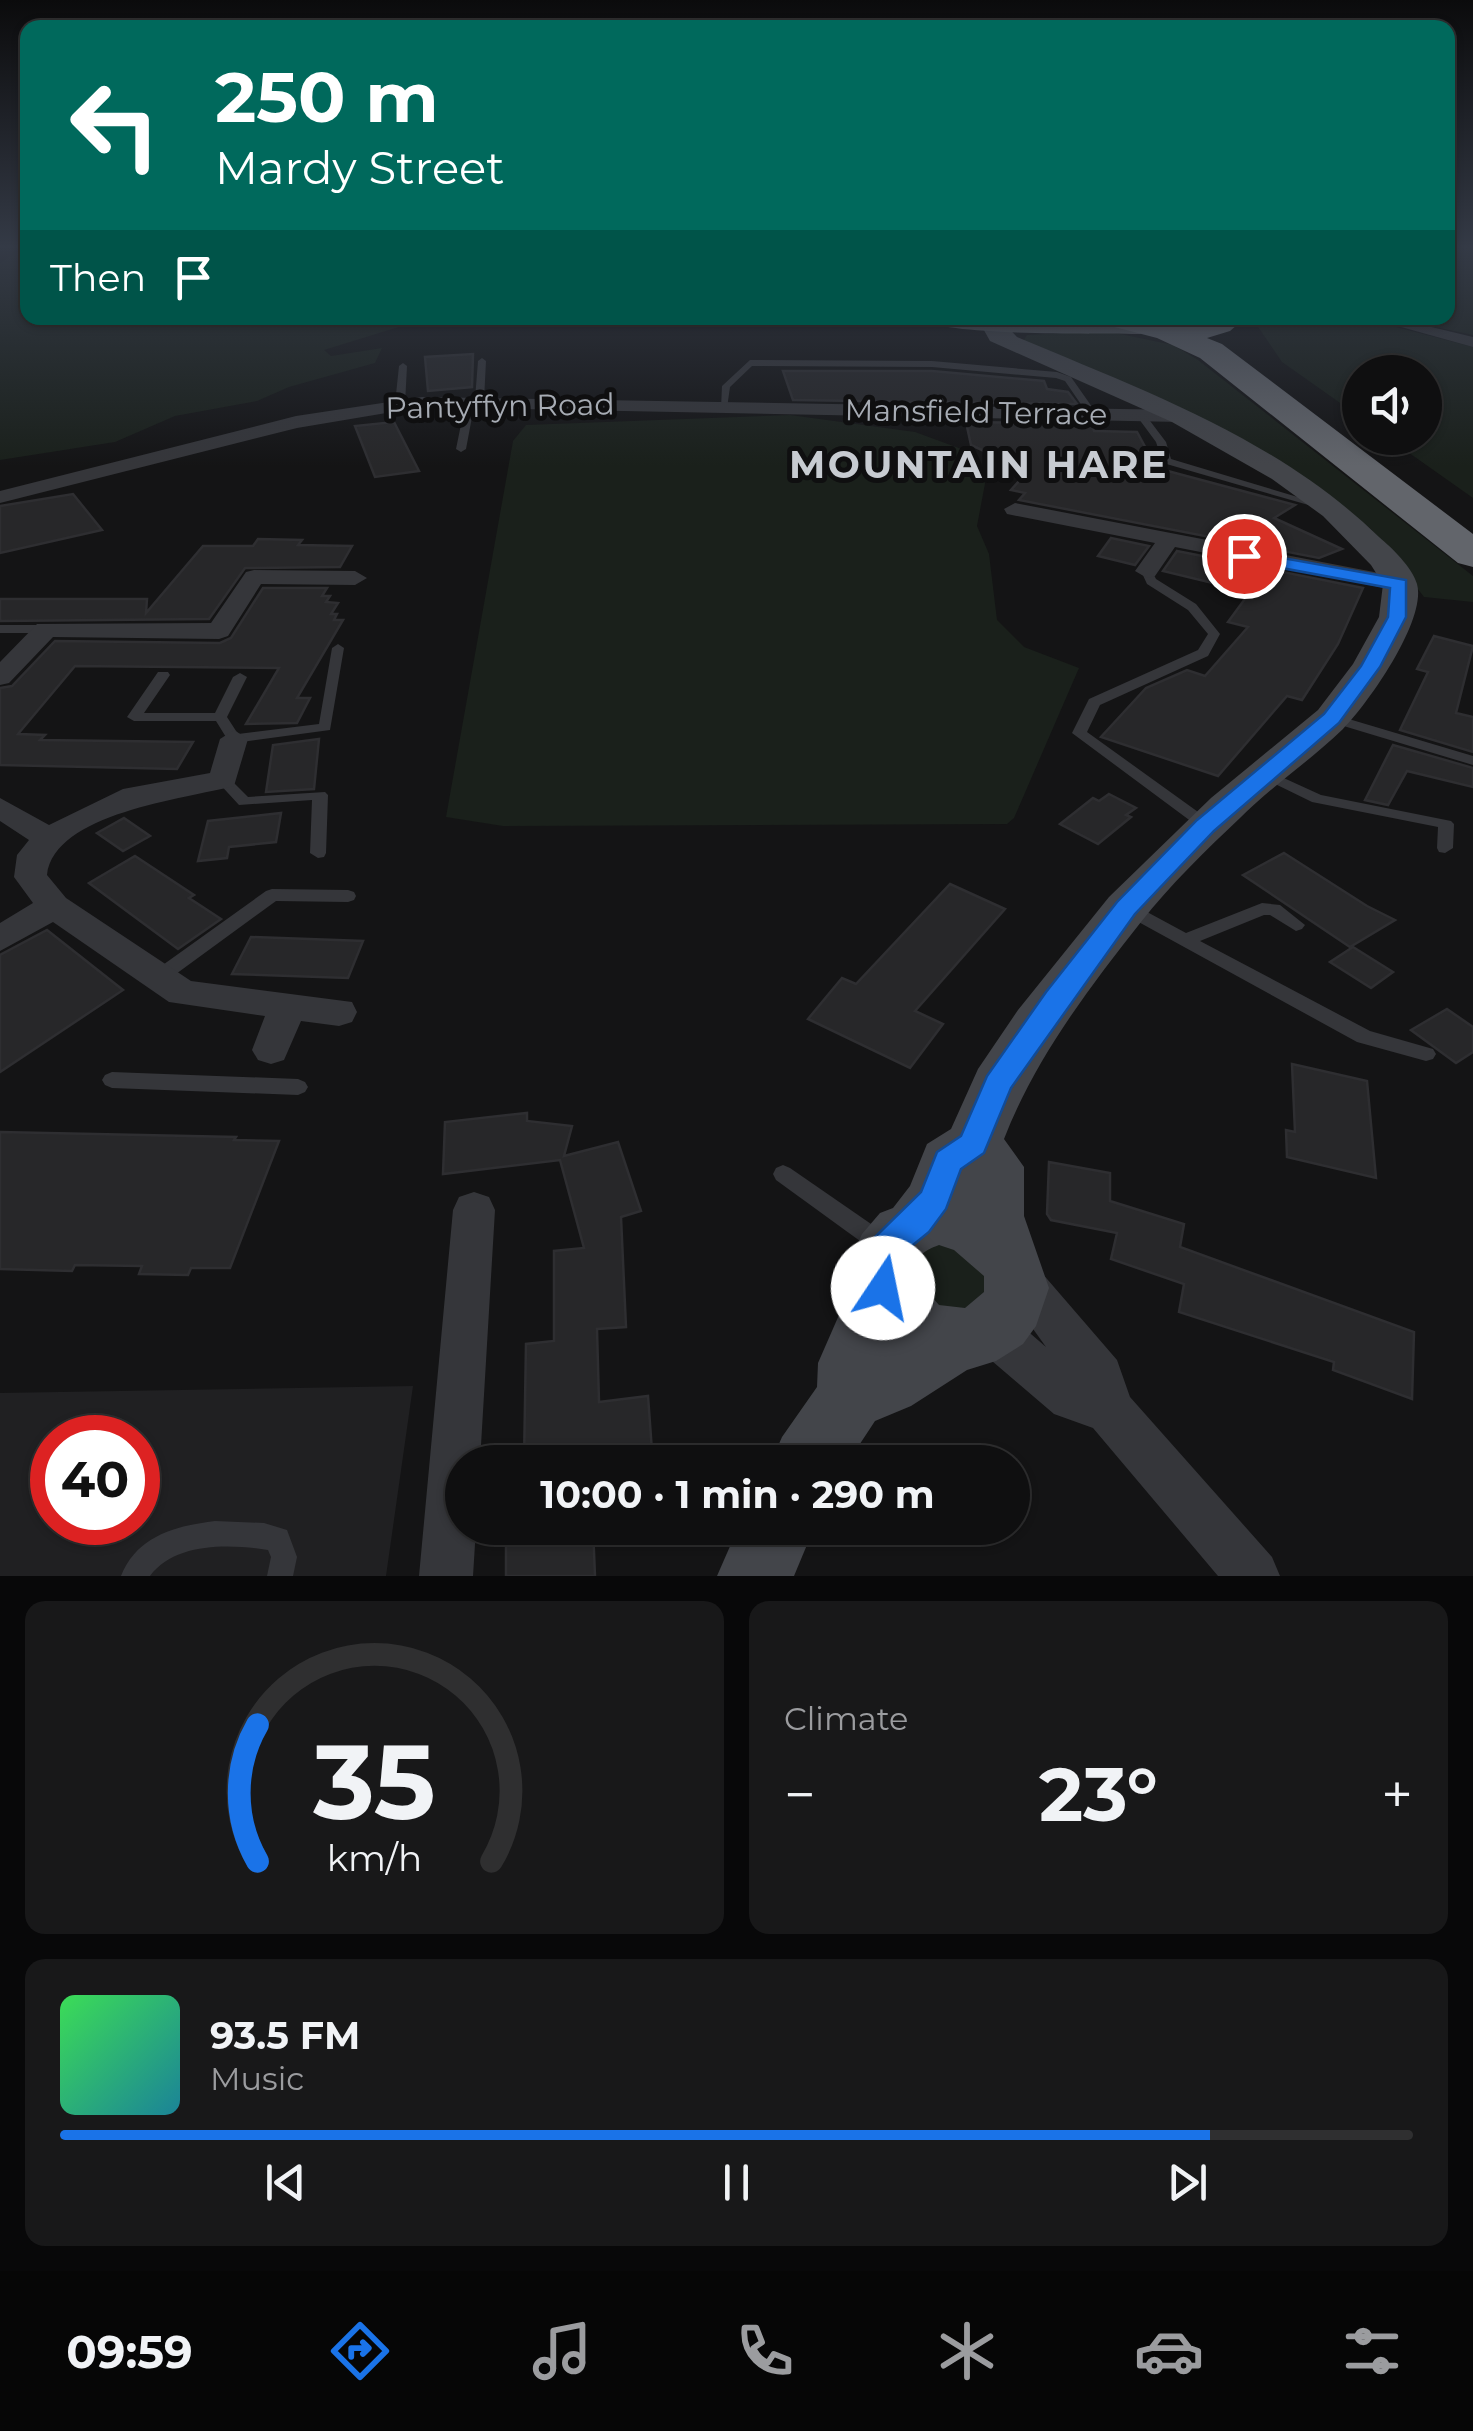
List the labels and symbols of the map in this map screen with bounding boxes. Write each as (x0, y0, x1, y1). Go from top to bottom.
street label: Pantyffyn Road (385, 386, 615, 426)
street label: Mansfield Terrace (844, 391, 1108, 433)
district label: MOUNTAIN HARE (789, 441, 1169, 488)
pin (1202, 514, 1287, 599)
position arrow (831, 1236, 935, 1340)
speed limit sign: 40 (30, 1415, 160, 1545)

